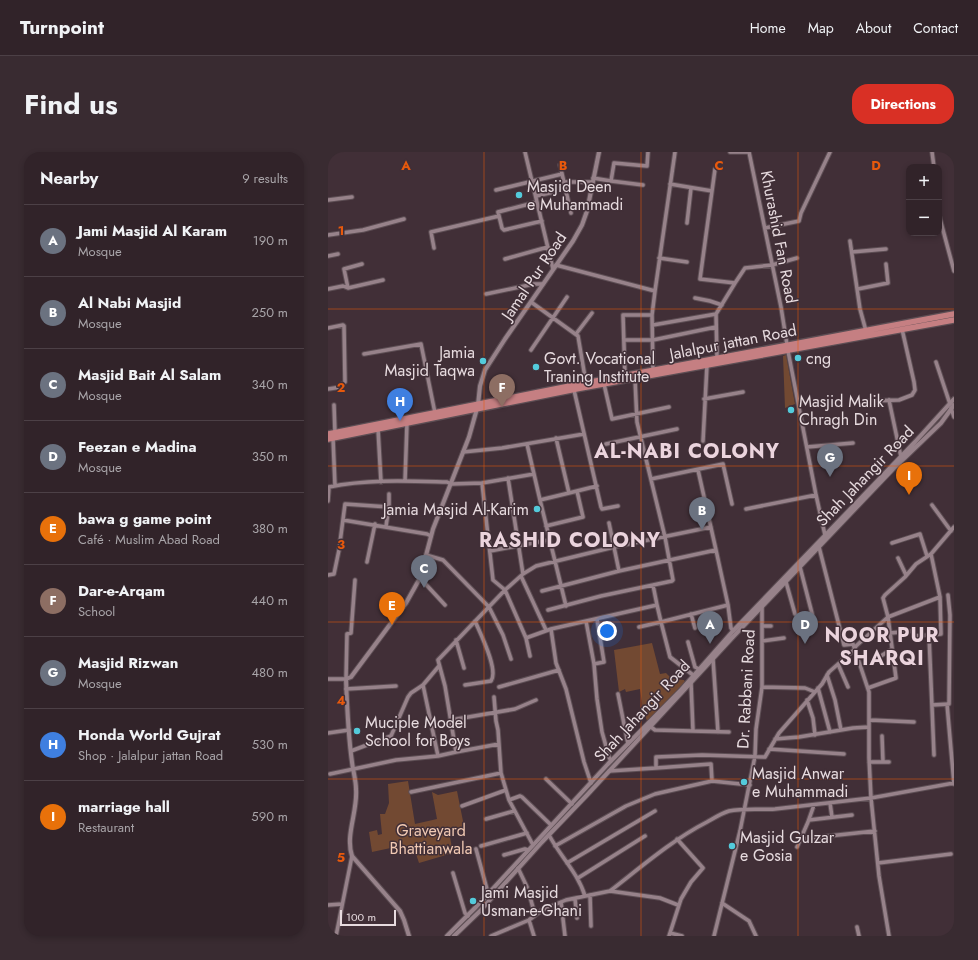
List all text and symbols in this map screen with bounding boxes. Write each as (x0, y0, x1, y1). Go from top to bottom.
text: Turnpoint (20, 14, 104, 41)
text: Home (750, 18, 786, 38)
text: Map (808, 18, 834, 38)
text: About (856, 18, 891, 38)
text: Contact (913, 18, 958, 38)
text: Find us (24, 84, 118, 125)
button: Directions (852, 84, 954, 124)
text: A (400, 156, 411, 175)
text: B (559, 156, 568, 175)
text: C (714, 156, 724, 175)
text: D (871, 156, 881, 175)
map controls (906, 164, 942, 236)
button: + (906, 164, 942, 200)
text: Nearby (40, 166, 98, 190)
text: 9 results (242, 169, 288, 188)
street label: Khurashid Fan Road (755, 169, 803, 305)
place label: Masjid Deen e Muhammadi (527, 175, 623, 216)
marker: Masjid Deen e Muhammadi (514, 190, 524, 200)
button: − (906, 200, 942, 236)
text: Jami Masjid Al Karam (78, 220, 227, 242)
text: 1 (338, 221, 344, 240)
street label: Jamal Pur Road (495, 227, 572, 326)
text: A (48, 231, 58, 250)
text: 190 m (253, 231, 288, 250)
text: Mosque (78, 242, 122, 261)
text: Al Nabi Masjid (78, 292, 181, 314)
text: B (49, 303, 57, 322)
text: 250 m (251, 303, 288, 322)
text: Mosque (78, 314, 122, 333)
street label: Jalalpur jattan Road (665, 318, 799, 366)
place label: Jamia Masjid Taqwa (385, 341, 475, 382)
place label: Govt. Vocational Traning Institute (544, 347, 655, 388)
place label: cng (806, 347, 831, 370)
marker: cng (793, 353, 803, 363)
marker: Jamia Masjid Taqwa (478, 356, 488, 366)
marker: Govt. Vocational Traning Institute (531, 362, 541, 372)
text: Masjid Bait Al Salam (78, 364, 221, 386)
pin: F (489, 374, 515, 407)
text: C (48, 375, 58, 394)
text: 340 m (251, 375, 288, 394)
text: 2 (337, 378, 345, 397)
text: Mosque (78, 386, 122, 405)
pin: H (387, 388, 413, 421)
place label: Masjid Malik Chragh Din (799, 390, 885, 431)
marker: Masjid Malik Chragh Din (786, 405, 796, 415)
street label: Shah Jahangir Road (811, 420, 919, 532)
text: Feezan e Madina (78, 436, 197, 458)
district label: AL-NABI COLONY (593, 437, 780, 466)
pin: G (817, 444, 843, 477)
text: D (48, 447, 58, 466)
text: 350 m (252, 447, 288, 466)
text: Mosque (78, 458, 122, 477)
pin: I (896, 462, 922, 495)
pin: B (689, 497, 715, 530)
place label: Jamia Masjid Al-Karim (381, 498, 529, 521)
marker: Jamia Masjid Al-Karim (532, 504, 542, 514)
text: bawa g game point (78, 508, 211, 530)
text: E (49, 519, 57, 538)
text: 380 m (252, 519, 288, 538)
district label: RASHID COLONY (479, 526, 661, 555)
text: Café · Muslim Abad Road (78, 530, 220, 549)
text: 3 (337, 535, 345, 554)
pin: C (411, 555, 437, 588)
text: Dar-e-Arqam (78, 580, 165, 602)
text: F (49, 591, 57, 610)
text: 440 m (251, 591, 288, 610)
pin: E (379, 592, 405, 625)
text: School (78, 602, 115, 621)
pin: A (697, 611, 723, 644)
pin: D (792, 611, 818, 644)
your location (597, 621, 617, 641)
district label: NOOR PUR SHARQI (824, 621, 940, 673)
street label: Dr. Rabbani Road (731, 629, 761, 749)
text: Masjid Rizwan (78, 652, 178, 674)
street label: Shah Jahangir Road (589, 655, 695, 767)
text: G (48, 663, 58, 682)
text: 480 m (251, 663, 288, 682)
text: Mosque (78, 674, 122, 693)
text: 4 (336, 691, 346, 710)
place label: Muciple Model School for Boys (365, 711, 470, 752)
text: Honda World Gujrat (78, 724, 221, 746)
marker: Muciple Model School for Boys (352, 726, 362, 736)
text: H (48, 735, 58, 754)
text: 530 m (252, 735, 288, 754)
text: Shop · Jalalpur jattan Road (78, 746, 223, 765)
place label: Masjid Anwar e Muhammadi (752, 762, 848, 803)
marker: Masjid Anwar e Muhammadi (739, 777, 749, 787)
text: marriage hall (78, 796, 170, 818)
text: I (51, 807, 55, 826)
text: 590 m (251, 807, 288, 826)
text: Restaurant (78, 818, 134, 837)
park label: Graveyard Bhattianwala (390, 819, 472, 860)
place label: Masjid Gulzar e Gosia (740, 826, 835, 867)
marker: Masjid Gulzar e Gosia (727, 841, 737, 851)
text: 5 (337, 848, 345, 867)
place label: Jami Masjid Usman-e-Ghani (479, 881, 582, 922)
marker: Jami Masjid Usman-e-Ghani (468, 896, 478, 906)
scale bar (340, 908, 396, 927)
text: 100 m (346, 909, 376, 925)

